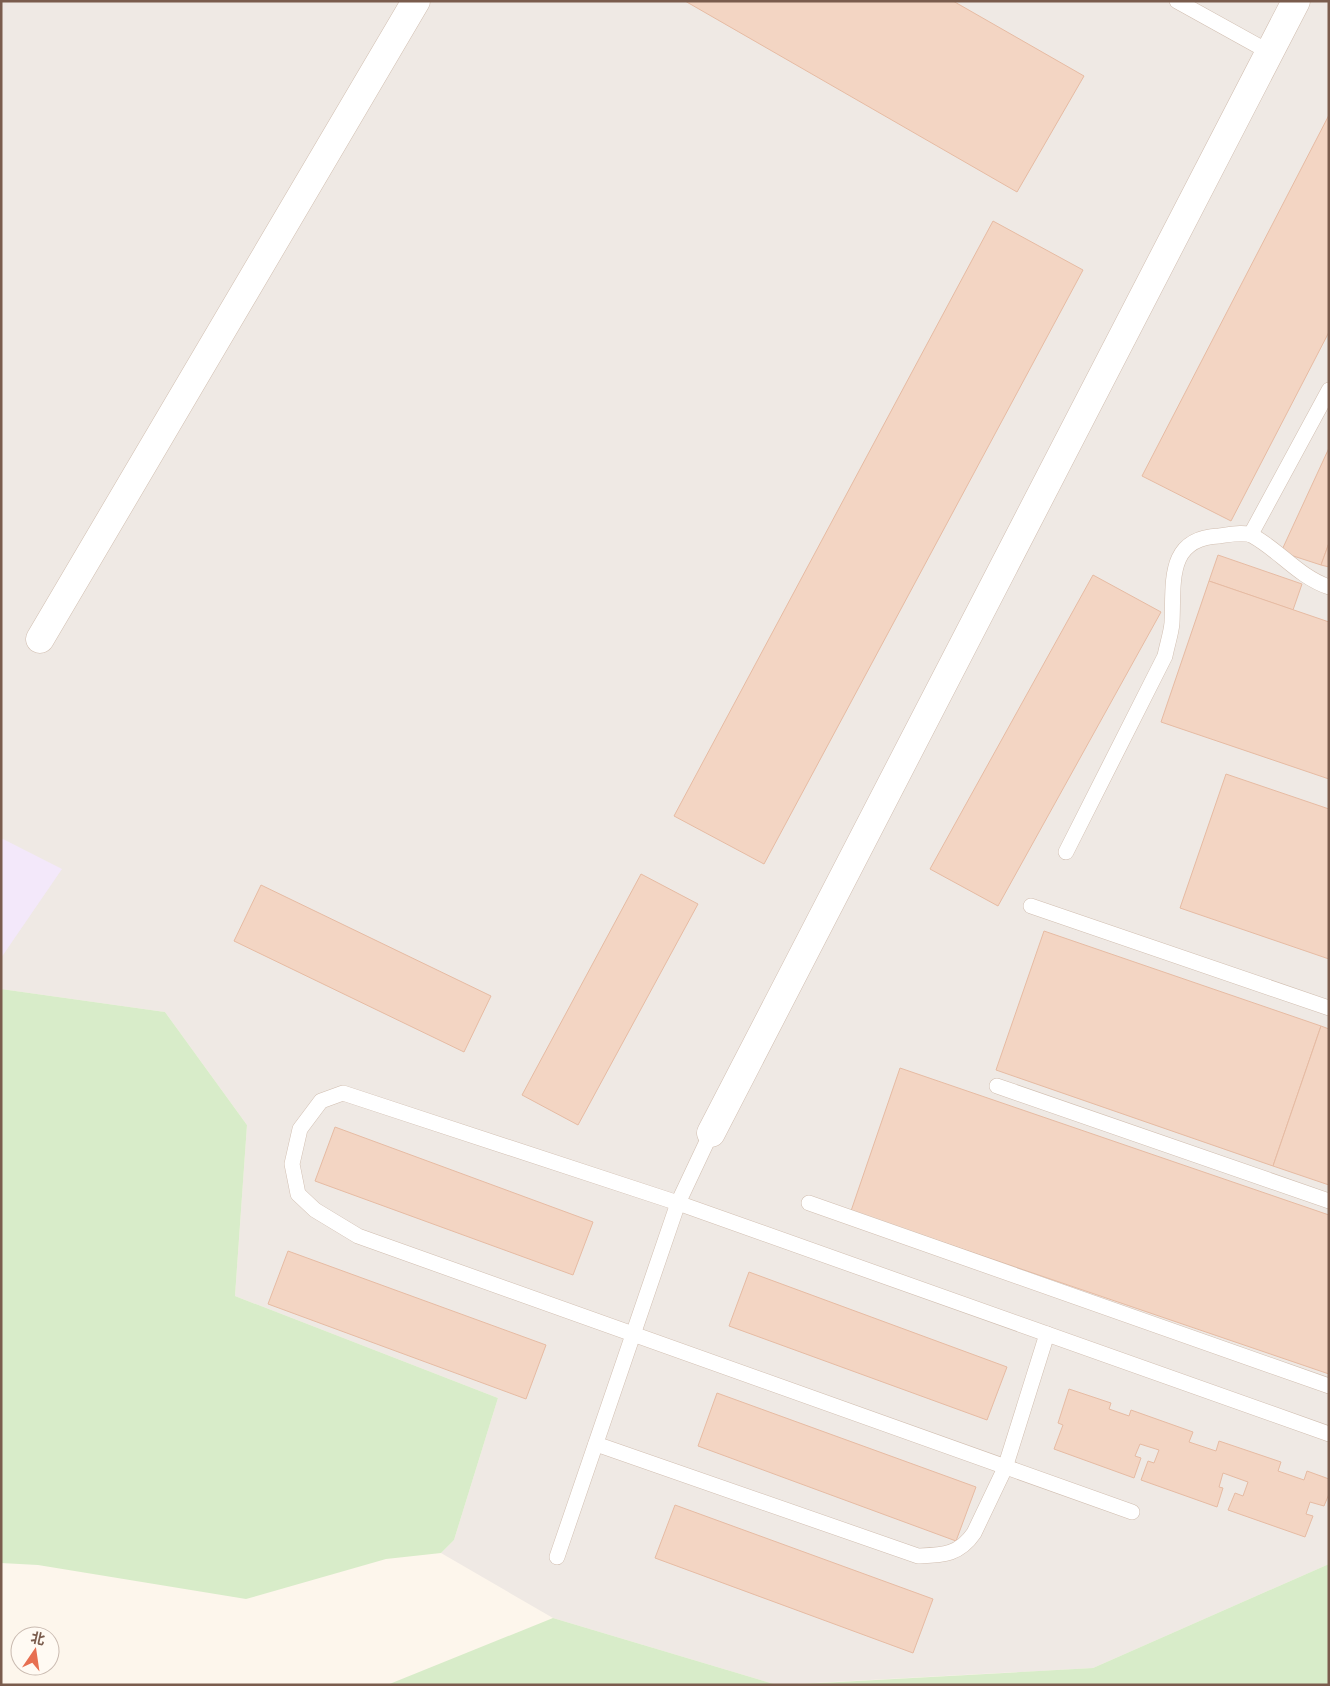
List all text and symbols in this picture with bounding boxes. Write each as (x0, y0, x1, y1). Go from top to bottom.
north arrow (10, 1626, 60, 1676)
text: 北 (29, 1629, 47, 1648)

